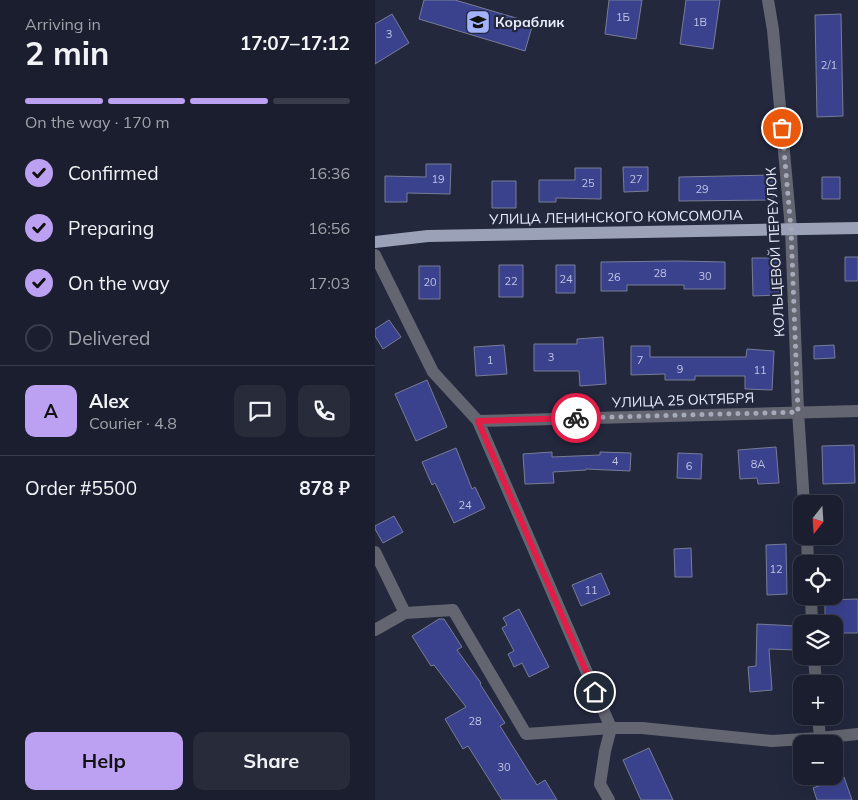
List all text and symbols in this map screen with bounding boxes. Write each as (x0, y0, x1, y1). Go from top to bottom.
school or university icon: Кораблик (465, 9, 491, 35)
house number: 1Б (616, 10, 630, 24)
place label: Кораблик (495, 13, 565, 31)
text: Arriving in (25, 14, 101, 34)
house number: 1В (693, 15, 707, 29)
house number: 3 (386, 27, 392, 41)
text: 17:07–17:12 (240, 31, 350, 55)
text: 2 min (25, 33, 109, 73)
house number: 2/1 (821, 58, 837, 72)
pin (761, 107, 803, 149)
text: On the way · 170 m (25, 112, 170, 132)
icon: bag (768, 114, 796, 142)
icon: check (25, 159, 53, 187)
text: Confirmed (68, 161, 159, 185)
text: 16:36 (308, 163, 350, 183)
street label: КОЛЬЦЕВОЙ ПЕРЕУЛОК (762, 166, 788, 337)
house number: 19 (431, 172, 445, 186)
house number: 27 (629, 172, 643, 186)
house number: 25 (581, 176, 595, 190)
house number: 29 (695, 182, 709, 196)
street label: УЛИЦА ЛЕНИНСКОГО КОМСОМОЛА (488, 206, 744, 228)
icon: check (25, 214, 53, 242)
text: Preparing (68, 216, 154, 240)
text: 16:56 (308, 218, 350, 238)
house number: 28 (653, 266, 667, 280)
icon: check (25, 269, 53, 297)
house number: 30 (698, 269, 712, 283)
house number: 26 (607, 270, 621, 284)
text: On the way (68, 271, 170, 295)
house number: 24 (559, 272, 573, 286)
text: 17:03 (308, 273, 350, 293)
house number: 22 (504, 274, 518, 288)
house number: 20 (423, 275, 437, 289)
text: Delivered (68, 326, 150, 350)
house number: 3 (548, 350, 554, 364)
house number: 1 (487, 353, 493, 367)
house number: 7 (637, 353, 643, 367)
house number: 9 (677, 362, 683, 376)
house number: 11 (753, 363, 767, 377)
button: chat (234, 385, 286, 437)
button: phone (298, 385, 350, 437)
text: Alex (89, 389, 129, 413)
street label: УЛИЦА 25 ОКТЯБРЯ (611, 389, 754, 412)
courier (551, 393, 601, 443)
text: A (44, 399, 58, 423)
icon: bike (562, 404, 590, 432)
text: Courier · 4.8 (89, 413, 177, 433)
house number: 4 (612, 454, 619, 468)
house number: 8А (751, 457, 765, 471)
house number: 6 (686, 459, 693, 473)
text: Order #5500 (25, 476, 137, 500)
text: 878 ₽ (299, 476, 350, 500)
north arrow (793, 495, 843, 545)
map controls (793, 495, 843, 785)
house number: 24 (458, 498, 472, 512)
button: locate (793, 555, 843, 605)
house number: 12 (769, 562, 783, 576)
house number: 11 (584, 583, 598, 597)
button: layers (793, 615, 843, 665)
pin (574, 671, 616, 713)
button: + (793, 675, 843, 725)
icon: home (581, 678, 609, 706)
house number: 28 (468, 714, 482, 728)
button: Help (25, 732, 183, 790)
button: Share (193, 732, 350, 790)
button: − (793, 735, 843, 785)
house number: 30 (497, 760, 511, 774)

